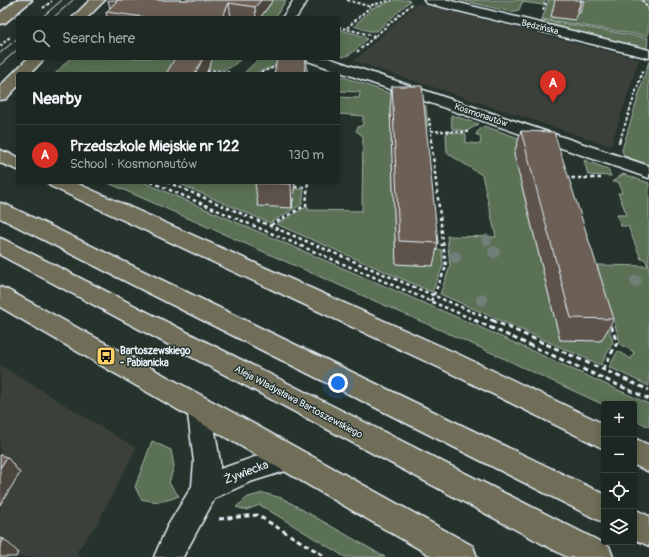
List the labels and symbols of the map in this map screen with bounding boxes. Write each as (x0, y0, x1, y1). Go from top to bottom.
street label: Będzińska (520, 18, 560, 37)
pin: A (540, 70, 566, 103)
street label: Kosmonautów (453, 101, 509, 130)
bus stop icon: Bartoszewskiego - Pabianicka (95, 345, 117, 367)
place label: Bartoszewskiego - Pabianicka (120, 345, 191, 369)
street label: Aleja Władysława Bartoszewskiego (232, 363, 365, 441)
your location (328, 373, 348, 393)
street label: Żywiecka (221, 456, 271, 488)

